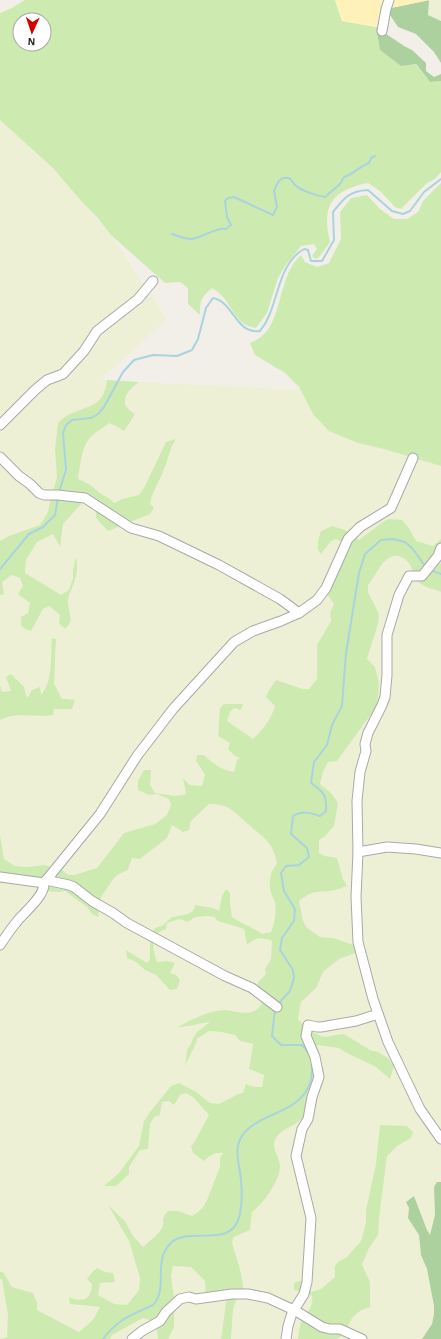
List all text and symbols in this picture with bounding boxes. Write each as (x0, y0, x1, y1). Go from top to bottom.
north arrow (12, 12, 52, 52)
text: N (27, 36, 36, 47)

